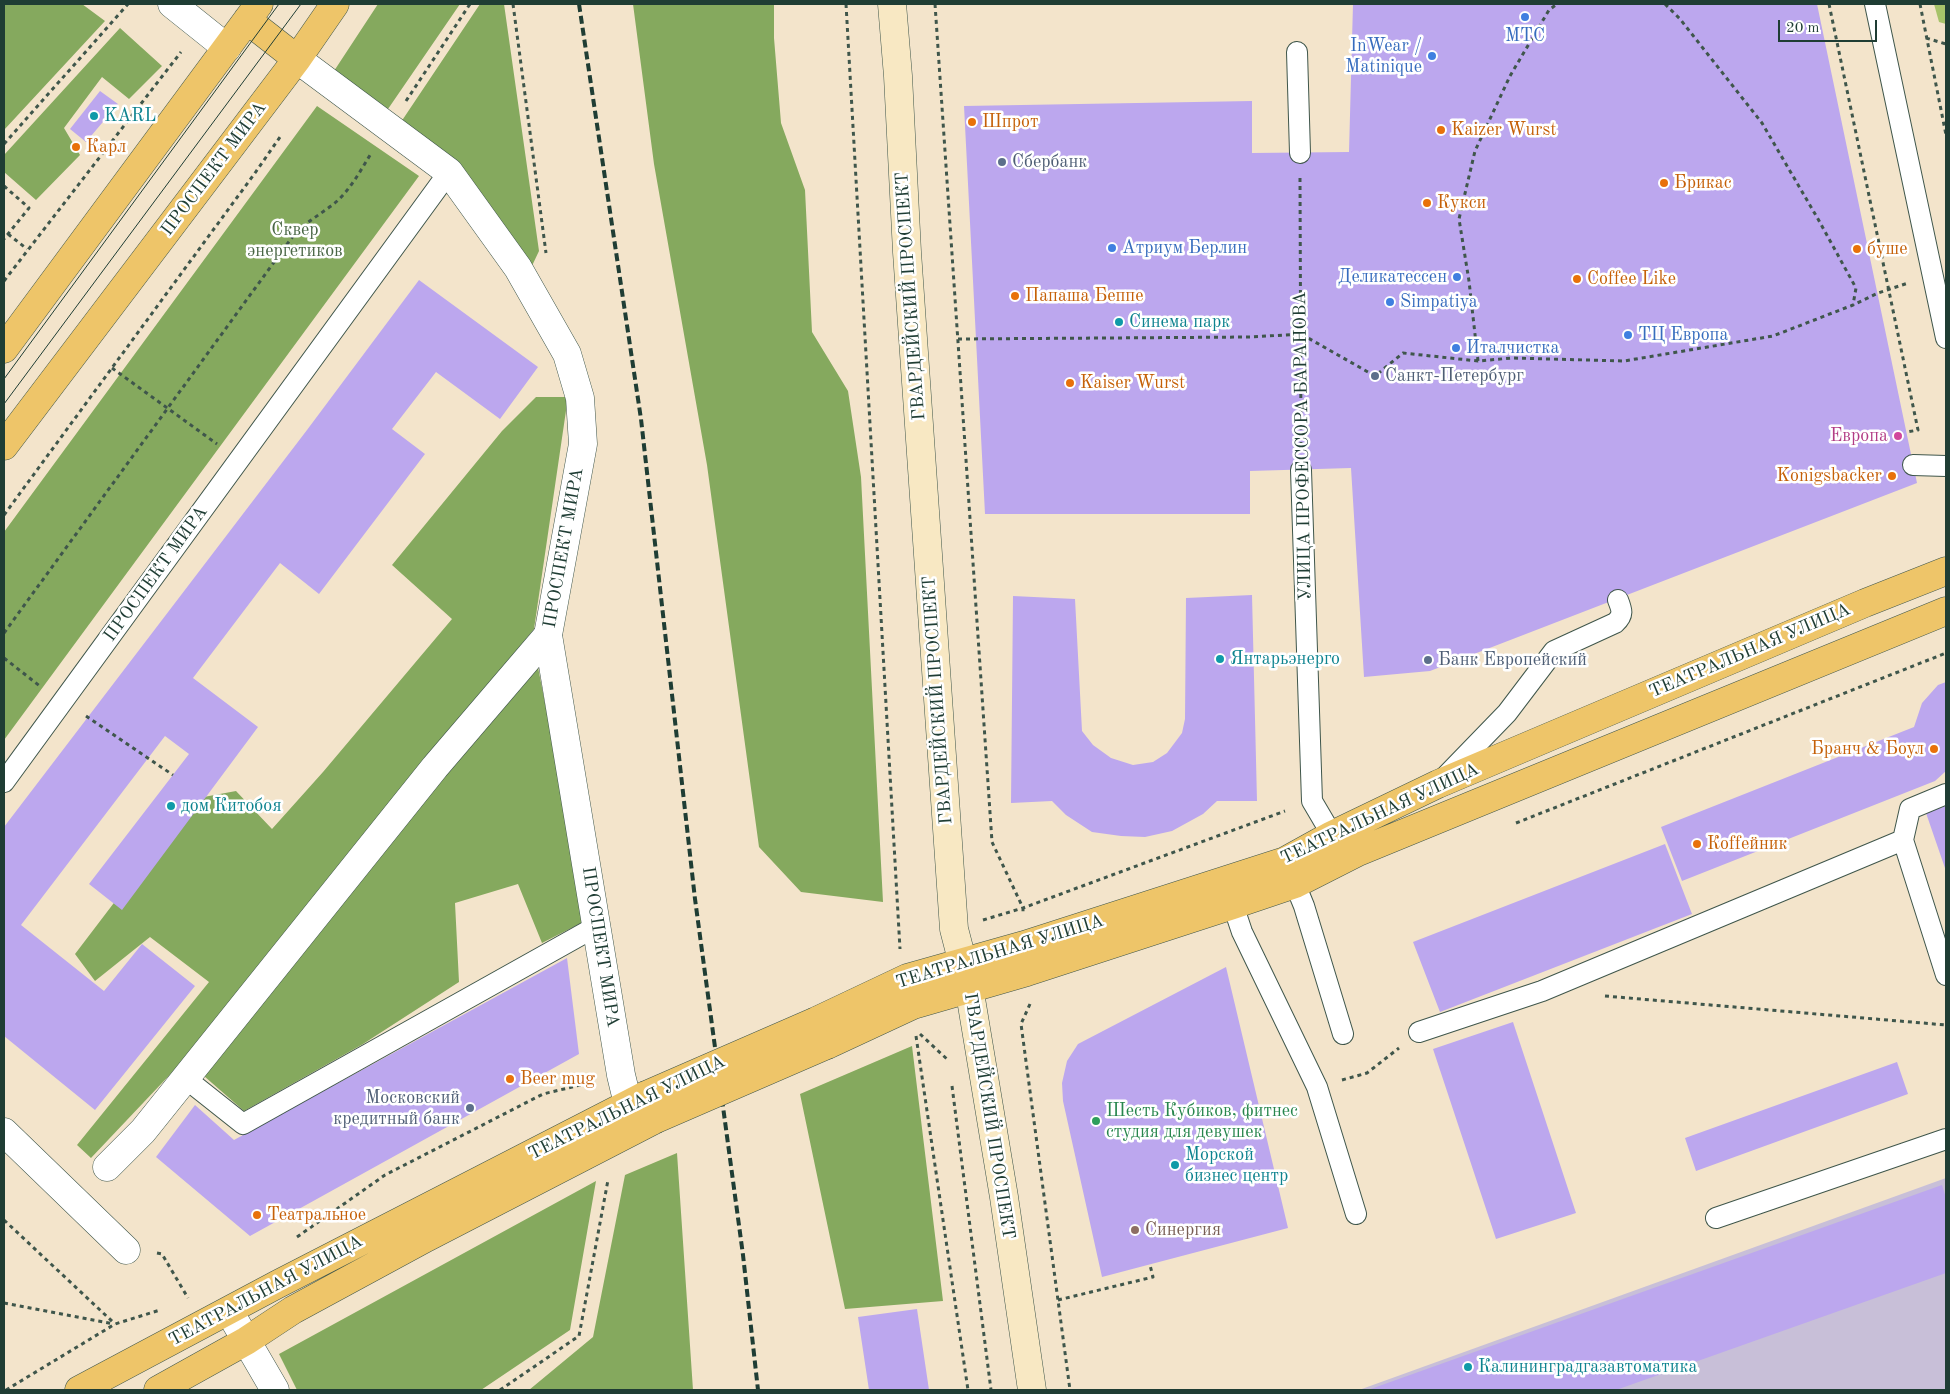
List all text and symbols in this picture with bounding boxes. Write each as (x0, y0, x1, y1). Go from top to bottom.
scale bar (1780, 10, 1879, 42)
marker: МТС (1519, 11, 1531, 23)
text: 20 m (1786, 21, 1820, 36)
place label: МТС (1505, 25, 1545, 47)
place label: InWear / Matinique (1345, 35, 1422, 78)
marker: InWear / Matinique (1426, 50, 1438, 62)
street label: ПРОСПЕКТ МИРА (157, 98, 271, 240)
place label: KARL (104, 105, 156, 127)
marker: KARL (88, 110, 100, 122)
place label: Шпрот (982, 111, 1038, 133)
marker: Шпрот (966, 116, 978, 128)
place label: Kaizer Wurst (1451, 119, 1557, 141)
marker: Kaizer Wurst (1435, 124, 1447, 136)
place label: Карл (86, 136, 126, 158)
marker: Карл (70, 141, 82, 153)
place label: Сбербанк (1012, 151, 1087, 173)
marker: Сбербанк (996, 156, 1008, 168)
street label: ГВАРДЕЙСКИЙ ПРОСПЕКТ (892, 171, 930, 421)
place label: Брикас (1674, 172, 1732, 194)
marker: Брикас (1658, 177, 1670, 189)
place label: Кукси (1437, 192, 1486, 214)
marker: Кукси (1421, 197, 1433, 209)
park label: Сквер энергетиков (247, 219, 343, 262)
place label: Атриум Берлин (1122, 237, 1247, 259)
place label: буше (1867, 238, 1907, 260)
marker: Атриум Берлин (1106, 242, 1118, 254)
marker: буше (1851, 243, 1863, 255)
place label: Деликатессен (1338, 266, 1447, 288)
place label: Coffee Like (1587, 268, 1676, 290)
marker: Деликатессен (1451, 271, 1463, 283)
marker: Coffee Like (1571, 273, 1583, 285)
place label: Папаша Беппе (1025, 285, 1144, 307)
marker: Папаша Беппе (1009, 290, 1021, 302)
street label: УЛИЦА ПРОФЕССОРА БАРАНОВА (1290, 291, 1316, 601)
place label: Simpatiya (1400, 291, 1478, 313)
marker: Simpatiya (1384, 296, 1396, 308)
place label: Синема парк (1129, 311, 1230, 333)
marker: Синема парк (1113, 316, 1125, 328)
place label: ТЦ Европа (1638, 324, 1728, 346)
marker: ТЦ Европа (1622, 329, 1634, 341)
place label: Италчистка (1466, 337, 1559, 359)
marker: Италчистка (1450, 342, 1462, 354)
place label: Санкт-Петербург (1385, 365, 1524, 387)
marker: Санкт-Петербург (1369, 370, 1381, 382)
place label: Kaiser Wurst (1080, 372, 1185, 394)
marker: Kaiser Wurst (1064, 377, 1076, 389)
place label: Европа (1830, 425, 1888, 447)
marker: Европа (1892, 430, 1904, 442)
place label: Konigsbacker (1776, 465, 1882, 487)
street label: ПРОСПЕКТ МИРА (539, 466, 589, 630)
marker: Konigsbacker (1886, 470, 1898, 482)
street label: ПРОСПЕКТ МИРА (100, 502, 212, 646)
street label: ГВАРДЕЙСКИЙ ПРОСПЕКТ (919, 575, 957, 825)
street label: ТЕАТРАЛЬНАЯ УЛИЦА (1646, 599, 1854, 703)
place label: Янтарьэнерго (1230, 648, 1340, 670)
place label: Банк Европейский (1438, 649, 1587, 671)
marker: Янтарьэнерго (1214, 653, 1226, 665)
marker: Банк Европейский (1422, 654, 1434, 666)
place label: Бранч & Боул (1811, 738, 1924, 760)
marker: Бранч & Боул (1928, 743, 1940, 755)
street label: ТЕАТРАЛЬНАЯ УЛИЦА (1277, 759, 1483, 869)
place label: дом Китобоя (181, 795, 282, 817)
marker: дом Китобоя (165, 800, 177, 812)
place label: Коffейник (1707, 833, 1787, 855)
marker: Коffейник (1691, 838, 1703, 850)
street label: ПРОСПЕКТ МИРА (577, 865, 623, 1029)
street label: ТЕАТРАЛЬНАЯ УЛИЦА (893, 910, 1107, 994)
street label: ГВАРДЕЙСКИЙ ПРОСПЕКТ (959, 991, 1019, 1241)
street label: ТЕАТРАЛЬНАЯ УЛИЦА (525, 1051, 729, 1165)
place label: Beer mug (520, 1068, 595, 1090)
marker: Beer mug (504, 1073, 516, 1085)
place label: Московский кредитный банк (333, 1087, 460, 1130)
place label: Шесть Кубиков, фитнес студия для девушек (1106, 1100, 1298, 1142)
marker: Московский кредитный банк (464, 1102, 476, 1114)
marker: Шесть Кубиков, фитнес студия для девушек (1090, 1115, 1102, 1127)
place label: Морской бизнес центр (1185, 1144, 1288, 1186)
marker: Морской бизнес центр (1169, 1159, 1181, 1171)
place label: Театральное (267, 1204, 366, 1226)
marker: Театральное (251, 1209, 263, 1221)
place label: Синергия (1145, 1219, 1221, 1241)
marker: Синергия (1129, 1224, 1141, 1236)
street label: ТЕАТРАЛЬНАЯ УЛИЦА (165, 1231, 367, 1351)
place label: Калининградгазавтоматика (1478, 1356, 1697, 1378)
marker: Калининградгазавтоматика (1462, 1361, 1474, 1373)

